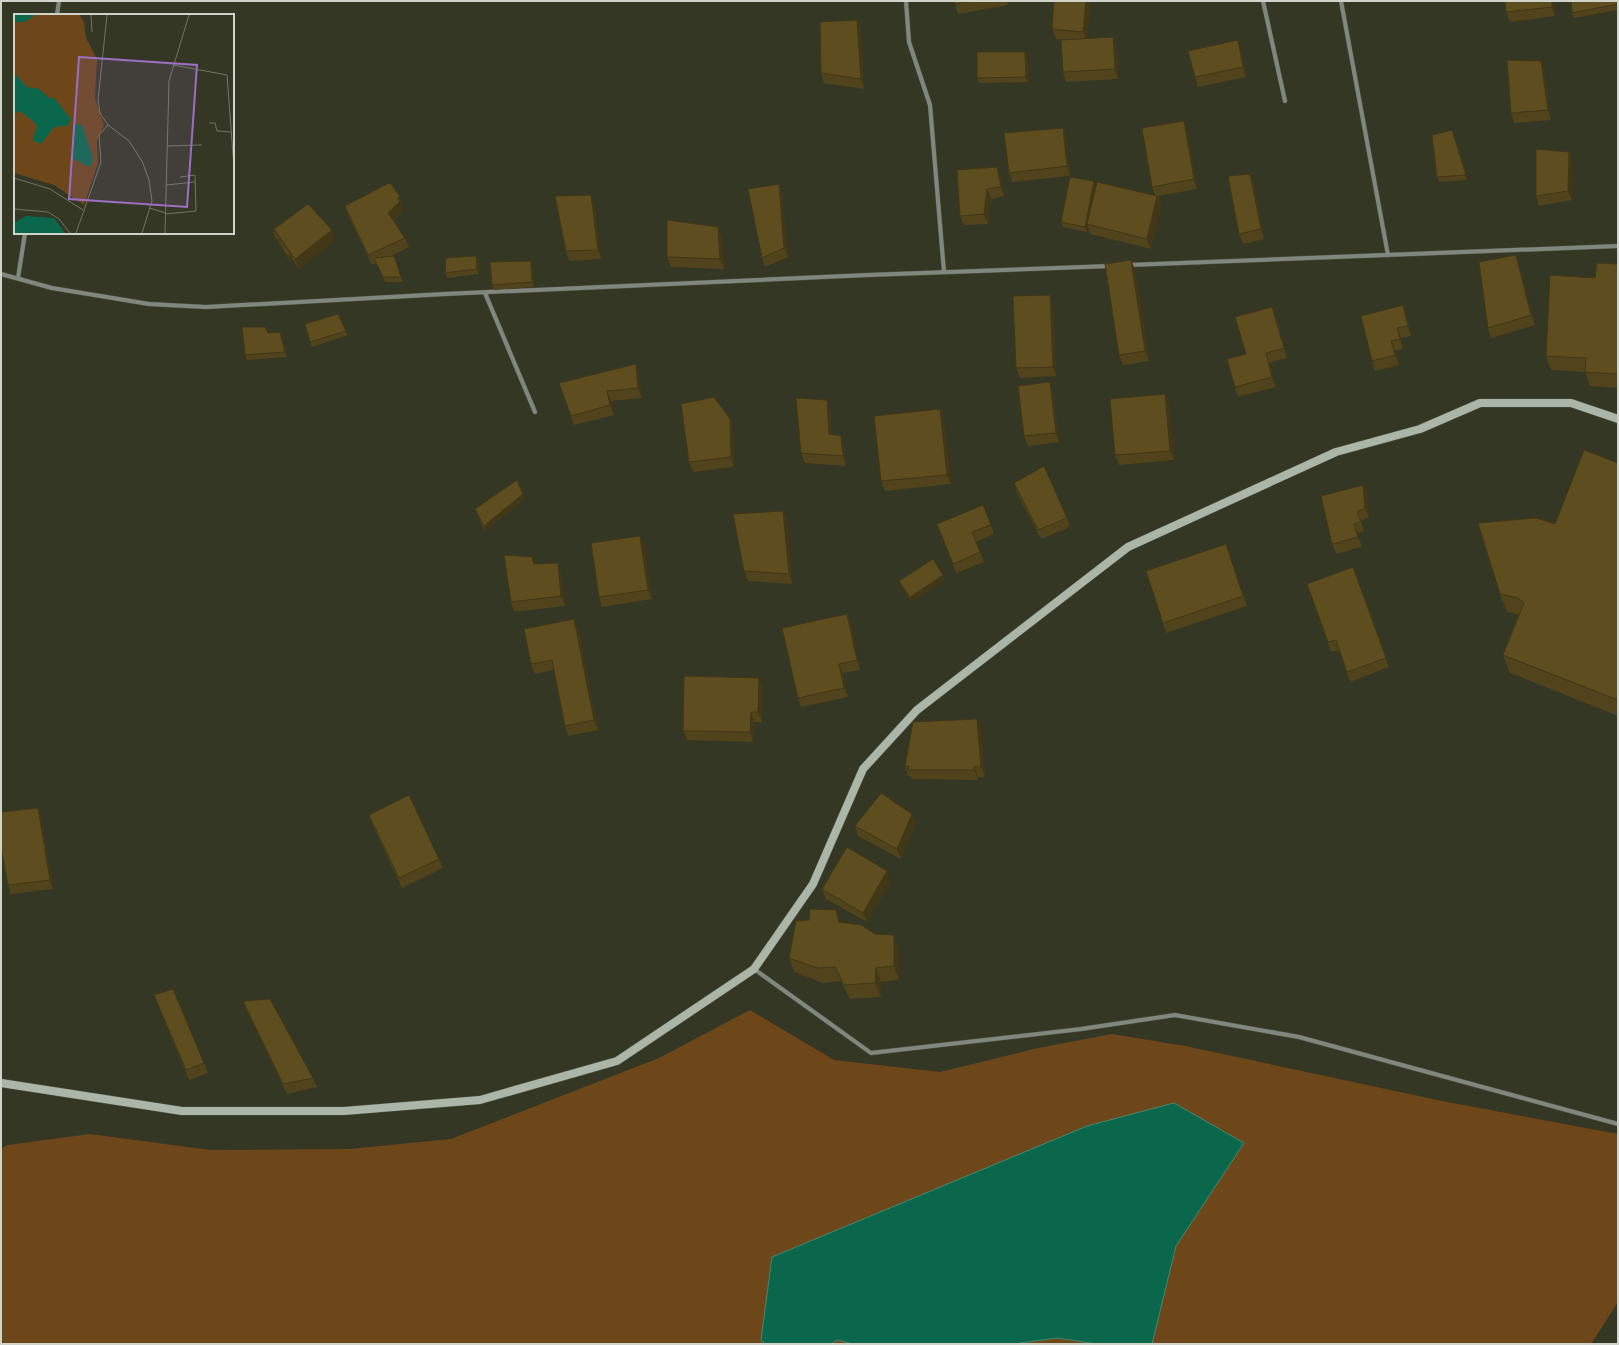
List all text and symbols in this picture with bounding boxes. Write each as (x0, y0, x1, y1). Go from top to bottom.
inset map (14, 14, 234, 234)

